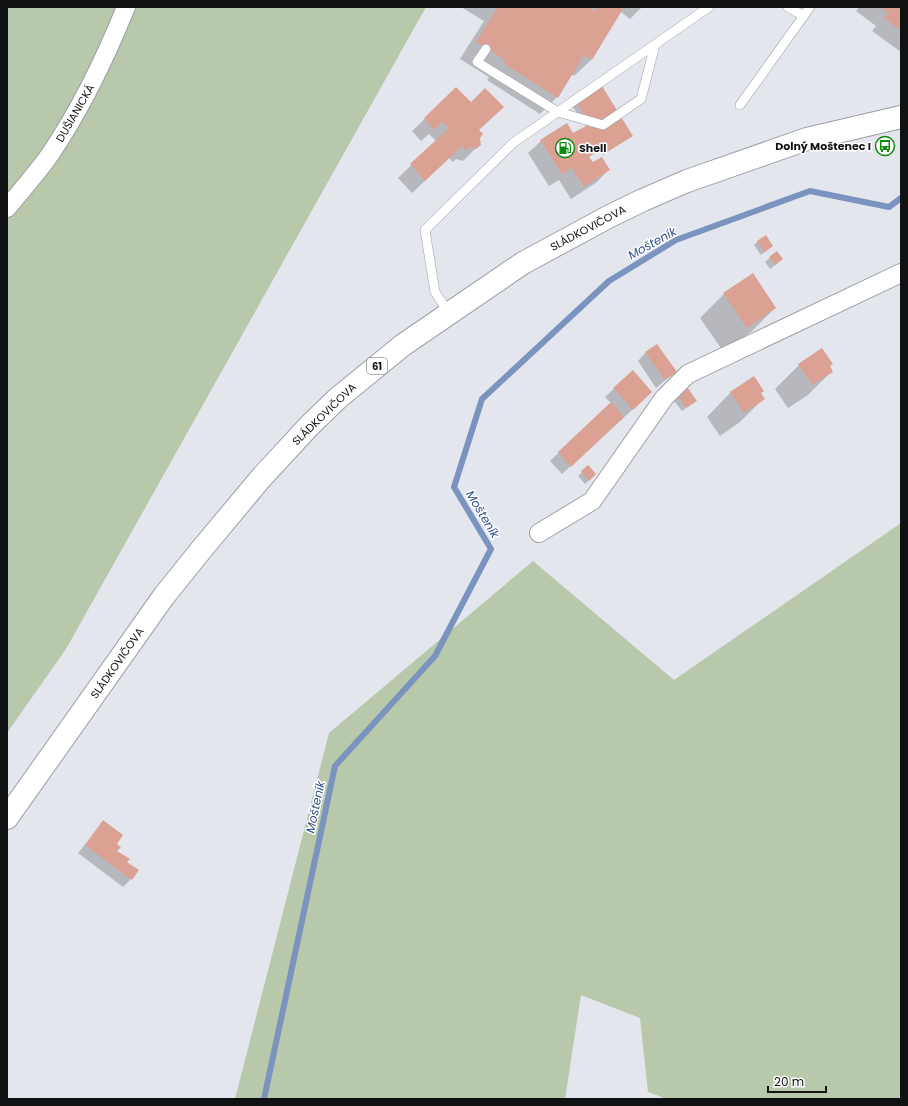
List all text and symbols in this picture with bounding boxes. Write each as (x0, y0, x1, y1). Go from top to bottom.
street label: DUŠIANICKÁ (52, 80, 98, 145)
bus stop icon: Dolný Moštenec I (874, 135, 896, 157)
fuel station icon: Shell (554, 137, 576, 159)
place label: Dolný Moštenec I (775, 138, 871, 154)
place label: Shell (579, 140, 606, 156)
street label: SLÁDKOVIČOVA (547, 201, 629, 255)
water label: Mošteník (625, 222, 680, 263)
road number: 61 (367, 358, 387, 374)
street label: SLÁDKOVIČOVA (288, 379, 360, 449)
water label: Mošteník (462, 487, 504, 542)
street label: SLÁDKOVIČOVA (86, 624, 148, 702)
water label: Mošteník (301, 779, 329, 835)
scale bar (768, 1068, 826, 1094)
text: 20 m (774, 1073, 804, 1090)

